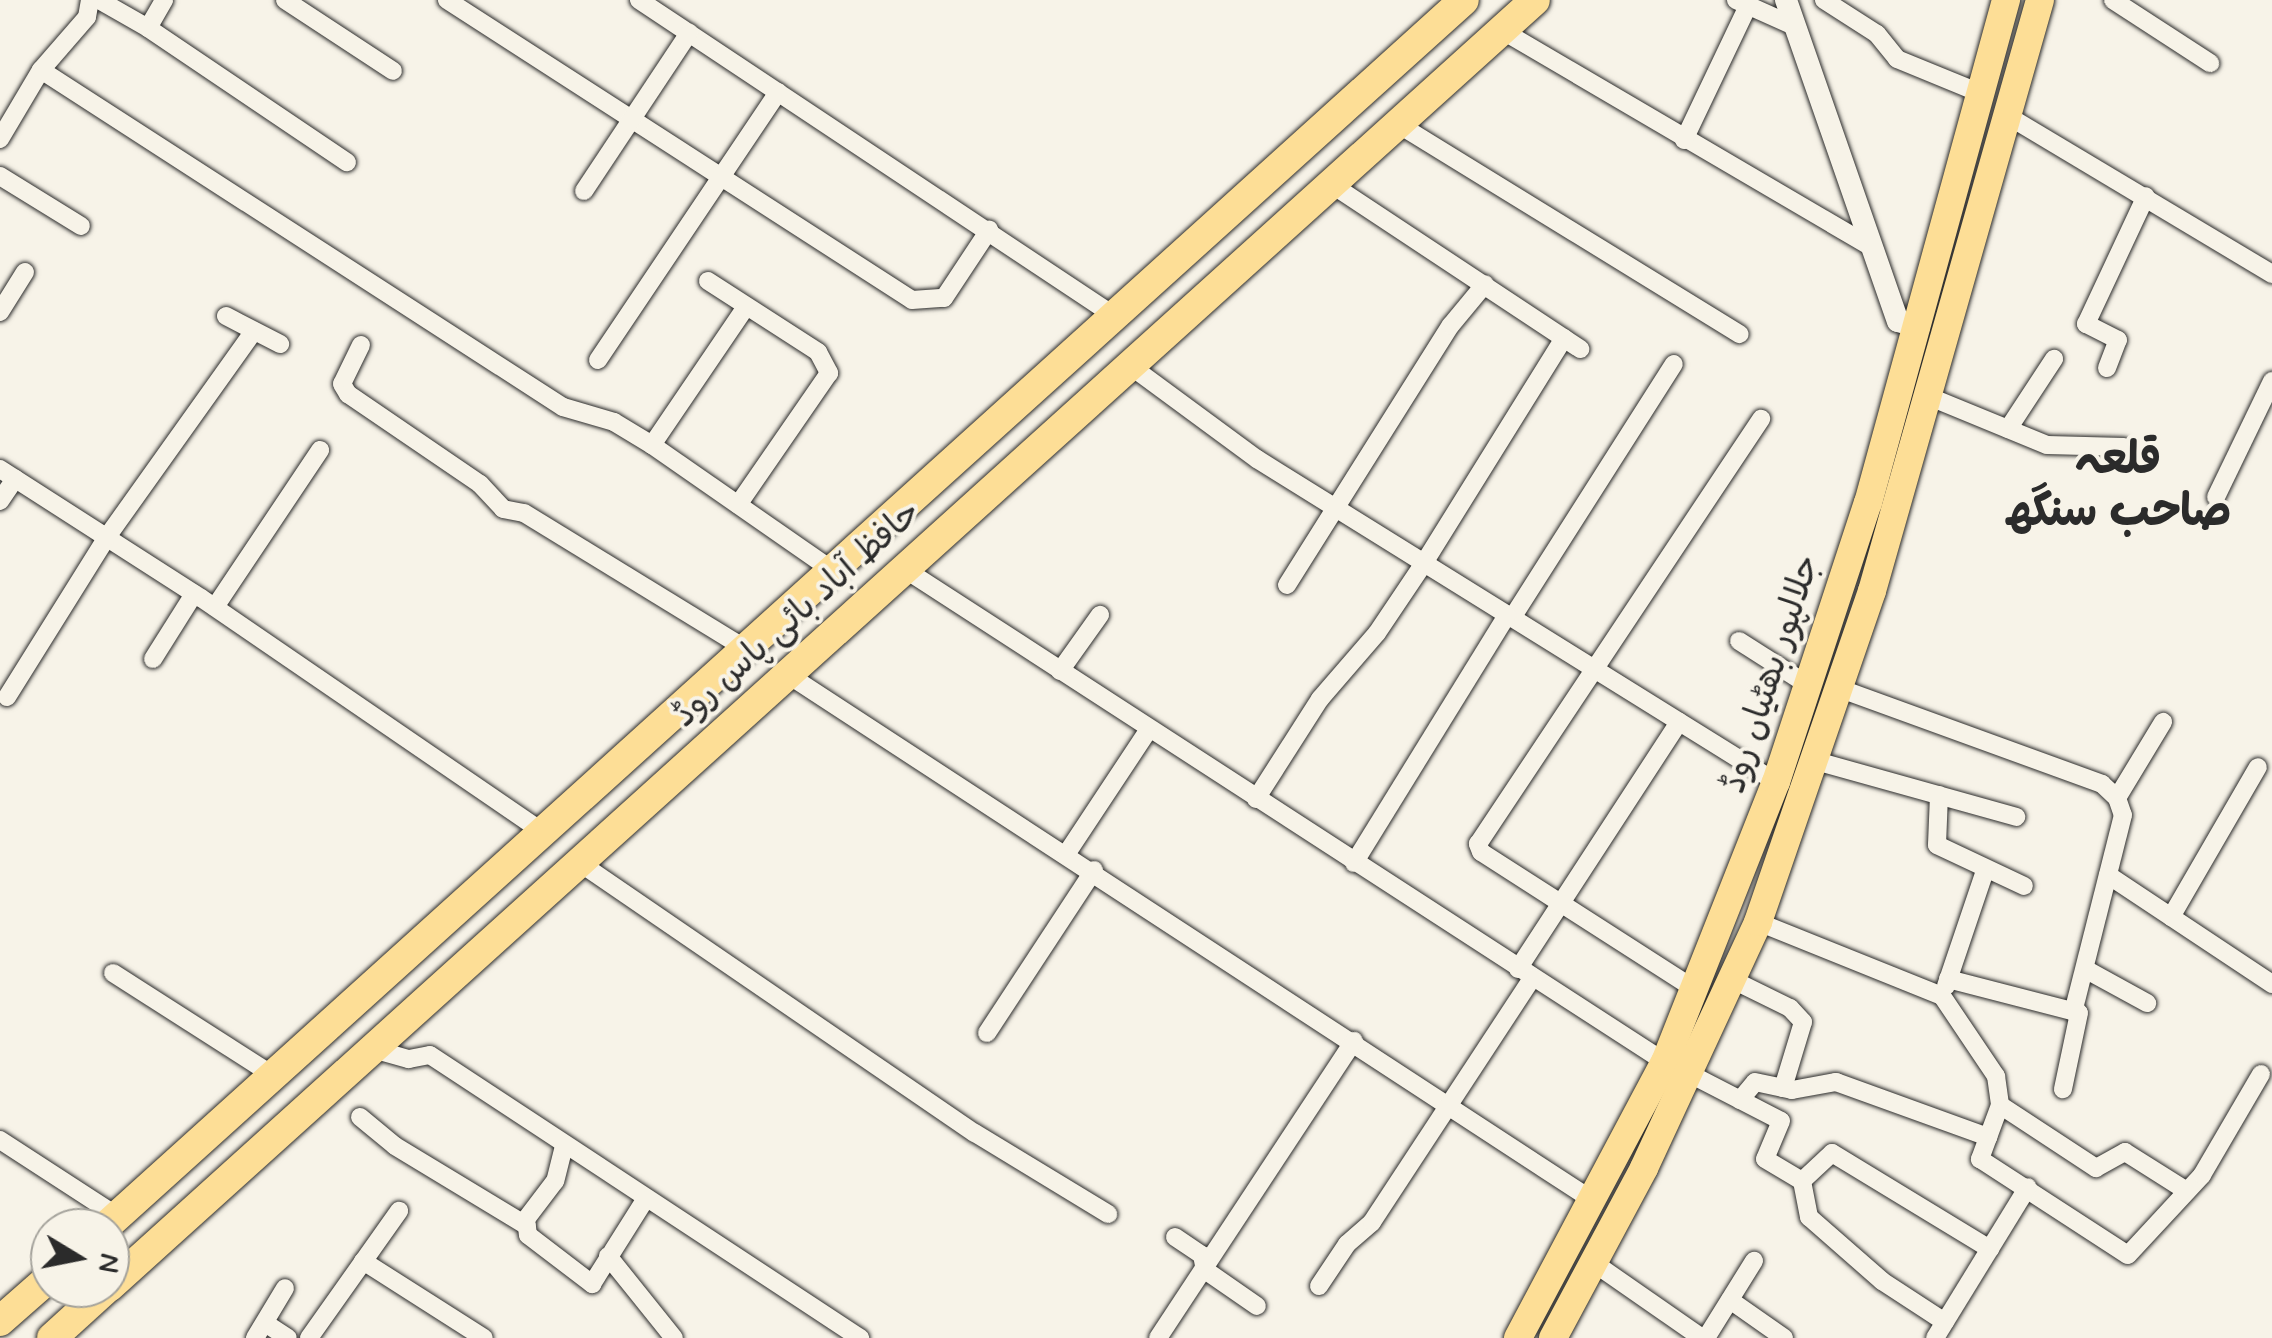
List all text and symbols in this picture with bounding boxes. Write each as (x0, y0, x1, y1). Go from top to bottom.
district label: قلعہ صاحب سنگھ (2004, 434, 2232, 540)
street label: حافظ آباد بائی پاس روڈ (664, 491, 930, 737)
street label: جلالپور بھٹیاں روڈ (1713, 550, 1829, 798)
north arrow (30, 1208, 130, 1308)
text: N (88, 1251, 128, 1275)

